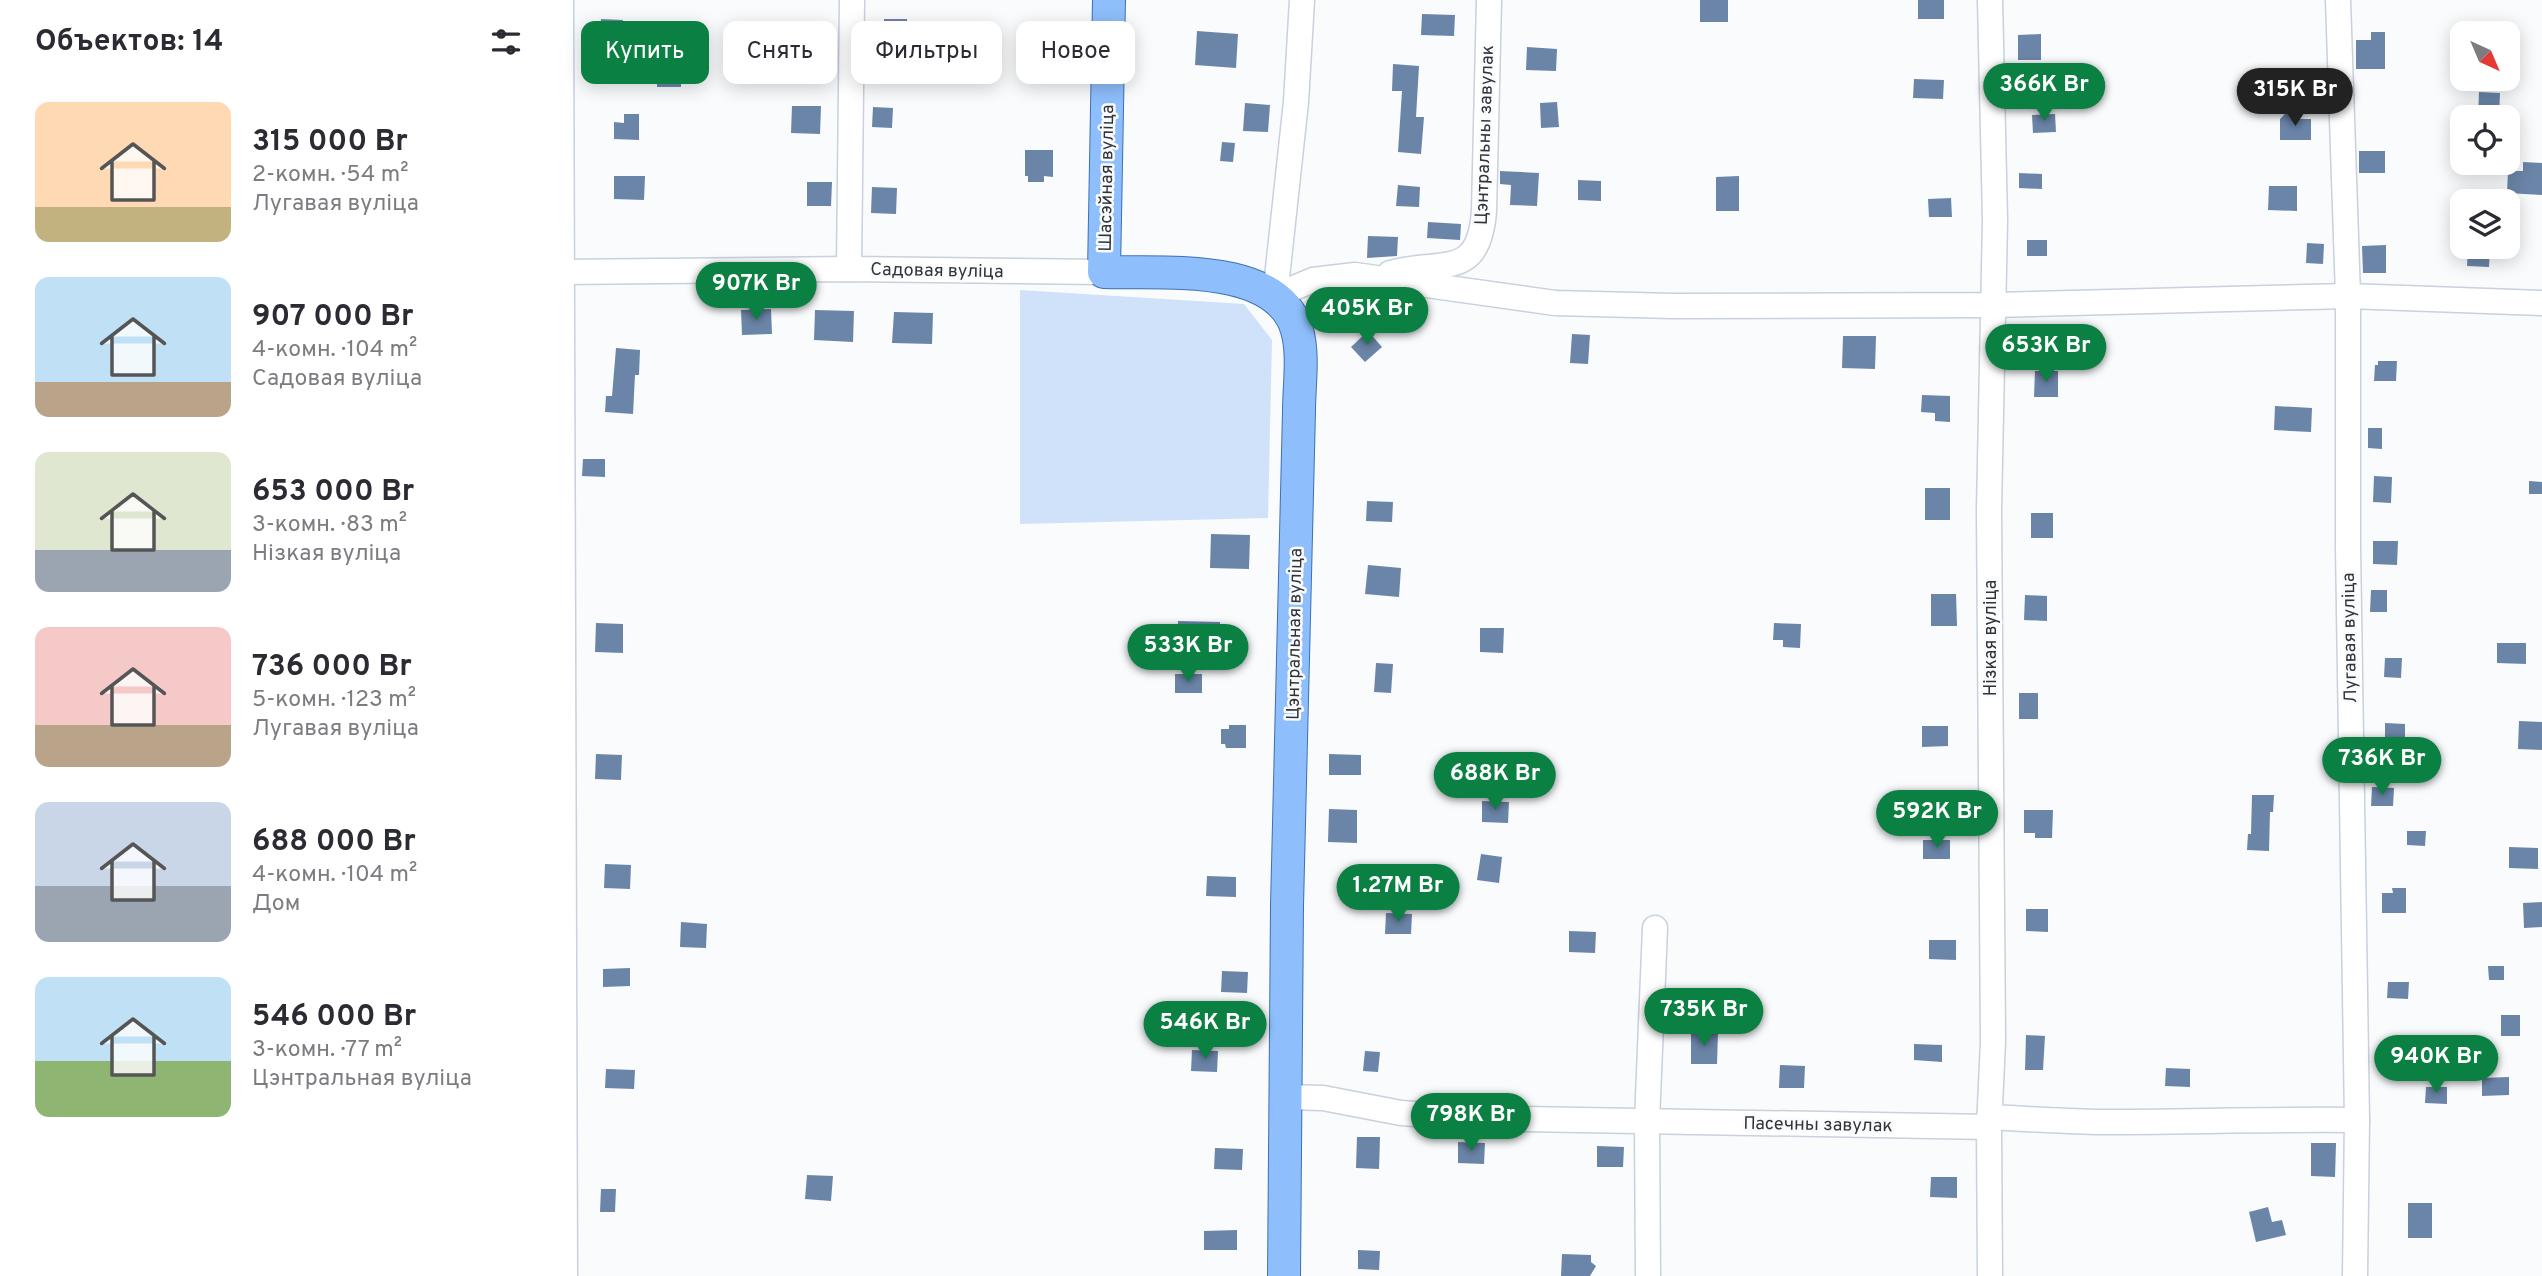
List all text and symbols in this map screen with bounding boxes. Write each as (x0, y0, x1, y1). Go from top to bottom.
chip: Купить (581, 21, 709, 84)
chip: Снять (723, 21, 837, 84)
chip: Фильтры (851, 21, 1002, 84)
chip: Новое (1016, 21, 1135, 84)
north arrow (2450, 21, 2520, 91)
map controls (2450, 21, 2520, 259)
icon: filters (487, 23, 525, 61)
text: Объектов: 14 (35, 24, 223, 61)
street label: Цэнтральны завулак (1471, 45, 1500, 226)
pin: 366K Br (1979, 64, 2109, 123)
pin: 315K Br (2230, 68, 2360, 128)
text: 366K Br (1999, 71, 2089, 100)
text: 315K Br (2253, 76, 2337, 105)
street label: Шасэйная вуліца (1095, 104, 1120, 252)
button: locate (2450, 105, 2520, 175)
text: 315 000 Br (252, 124, 408, 161)
icon: home (91, 130, 175, 214)
text: 2-комн. · 54 m² (252, 161, 408, 190)
button: layers (2450, 189, 2520, 259)
text: Лугавая вуліца (252, 190, 419, 219)
street label: Садовая вуліца (870, 259, 1004, 284)
pin: 907K Br (691, 262, 821, 322)
text: 907K Br (712, 270, 800, 299)
pin: 405K Br (1302, 288, 1432, 347)
text: 405K Br (1321, 295, 1413, 324)
text: 907 000 Br (252, 299, 413, 336)
icon: home (91, 305, 175, 389)
pin: 653K Br (1981, 324, 2111, 384)
text: 653K Br (2001, 332, 2091, 361)
text: 4-комн. · 104 m² (252, 336, 417, 365)
text: Садовая вуліца (252, 365, 422, 394)
text: 653 000 Br (252, 474, 414, 511)
icon: home (91, 480, 175, 564)
text: 3-комн. · 83 m² (252, 511, 407, 540)
text: Нізкая вуліца (252, 540, 401, 569)
street label: Цэнтральная вуліца (1283, 548, 1308, 720)
street label: Лугавая вуліца (2338, 573, 2363, 703)
street label: Нізкая вуліца (1980, 580, 2003, 696)
pin: 533K Br (1123, 624, 1253, 684)
text: 533K Br (1143, 632, 1233, 661)
text: 736 000 Br (252, 649, 412, 686)
icon: home (91, 655, 175, 739)
text: 5-комн. · 123 m² (252, 686, 416, 715)
text: Лугавая вуліца (252, 715, 419, 744)
pin: 736K Br (2317, 738, 2447, 797)
text: 736K Br (2338, 745, 2426, 774)
pin: 688K Br (1430, 752, 1560, 812)
text: 688K Br (1450, 760, 1540, 789)
pin: 592K Br (1872, 790, 2002, 850)
text: 592K Br (1892, 798, 1982, 827)
text: 688 000 Br (252, 824, 416, 861)
icon: home (91, 830, 175, 914)
text: 4-комн. · 104 m² (252, 861, 417, 890)
pin: 1.27M Br (1326, 864, 1470, 924)
text: 1.27M Br (1353, 872, 1443, 901)
text: Дом (252, 890, 300, 919)
pin: 735K Br (1639, 988, 1769, 1048)
text: 735K Br (1660, 996, 1748, 1025)
text: 546 000 Br (252, 999, 416, 1036)
pin: 546K Br (1140, 1002, 1270, 1061)
icon: home (91, 1005, 175, 1089)
text: 546K Br (1160, 1009, 1250, 1038)
text: 3-комн. · 77 m² (252, 1036, 402, 1065)
pin: 940K Br (2371, 1036, 2501, 1095)
text: 940K Br (2390, 1043, 2482, 1072)
text: Цэнтральная вуліца (252, 1065, 472, 1094)
pin: 798K Br (1406, 1094, 1536, 1153)
text: 798K Br (1427, 1101, 1515, 1130)
street label: Пасечны завулак (1743, 1113, 1893, 1138)

